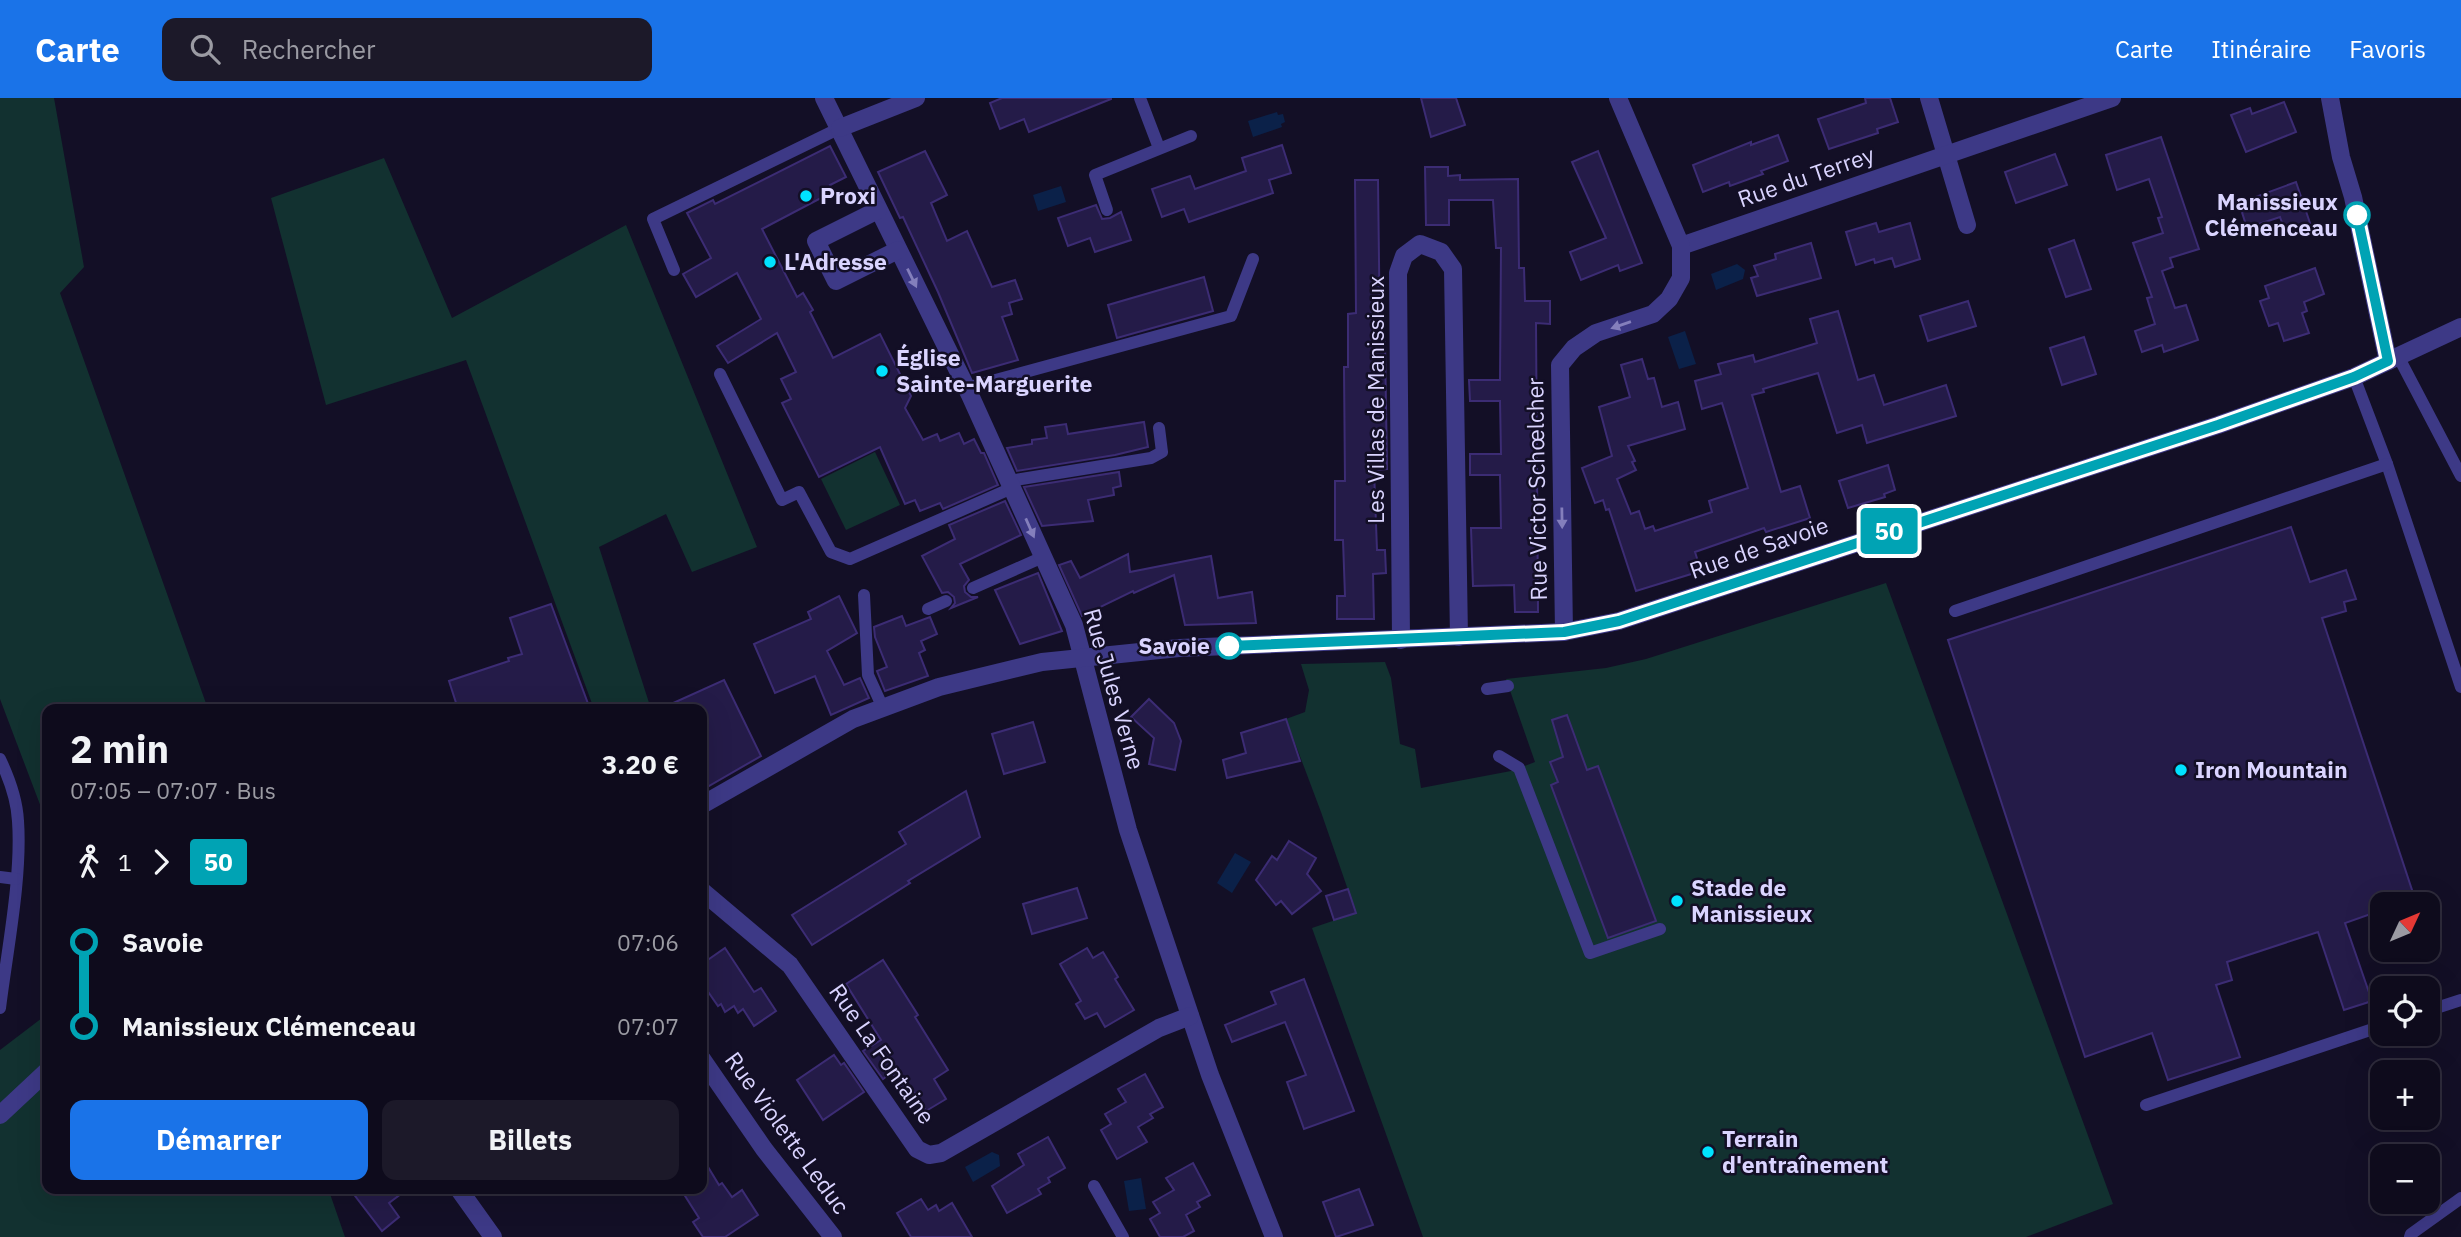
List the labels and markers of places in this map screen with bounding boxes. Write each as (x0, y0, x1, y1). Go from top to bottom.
place label: Proxi (820, 180, 876, 210)
place label: Manissieux Clémenceau (2204, 186, 2338, 242)
marker: Proxi (798, 188, 814, 204)
marker: Manissieux Clémenceau (2344, 202, 2370, 228)
place label: L'Adresse (784, 246, 887, 276)
marker: L'Adresse (762, 254, 778, 270)
place label: Église Sainte-Marguerite (896, 342, 1093, 398)
marker: Église Sainte-Marguerite (874, 363, 890, 379)
place label: Savoie (1138, 630, 1210, 660)
marker: Savoie (1216, 633, 1242, 659)
place label: Iron Mountain (2195, 754, 2348, 784)
marker: Iron Mountain (2173, 762, 2189, 778)
place label: Stade de Manissieux (1691, 872, 1812, 928)
marker: Stade de Manissieux (1669, 893, 1685, 909)
place label: Terrain d'entraînement (1722, 1123, 1889, 1179)
marker: Terrain d'entraînement (1700, 1144, 1716, 1160)

